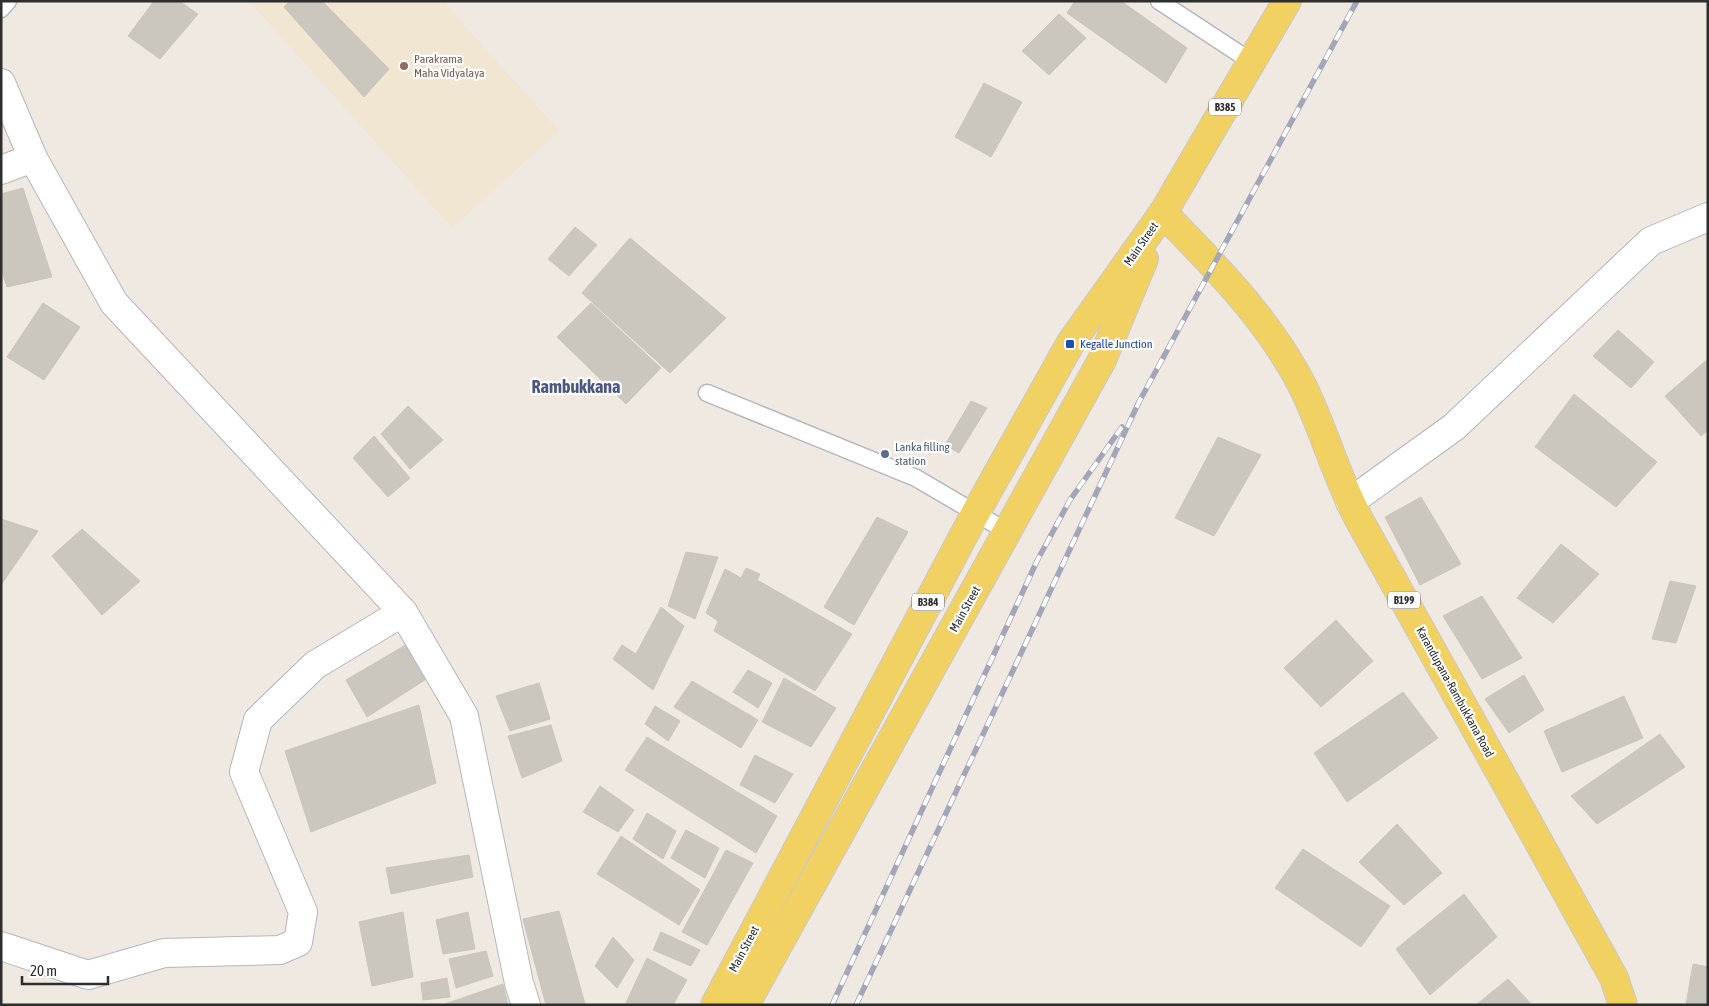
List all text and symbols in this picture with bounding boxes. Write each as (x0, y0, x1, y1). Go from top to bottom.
place label: Parakrama Maha Vidyalaya (414, 52, 485, 80)
marker: Parakrama Maha Vidyalaya (398, 60, 410, 72)
road number: B385 (1209, 98, 1241, 115)
street label: Main Street (1121, 219, 1161, 269)
place label: Kegalle Junction (1080, 337, 1153, 351)
marker: Kegalle Junction (1064, 338, 1076, 350)
district label: Rambukkana (532, 376, 620, 397)
place label: Lanka filling station (895, 440, 951, 468)
marker: Lanka filling station (879, 448, 891, 460)
street label: Main Street (947, 583, 984, 634)
road number: B199 (1388, 592, 1420, 608)
road number: B384 (912, 594, 944, 610)
street label: Karandupana-Rambukkana Road (1413, 624, 1497, 760)
street label: Main Street (726, 923, 762, 974)
scale bar (22, 954, 109, 986)
text: 20 m (30, 962, 57, 979)

